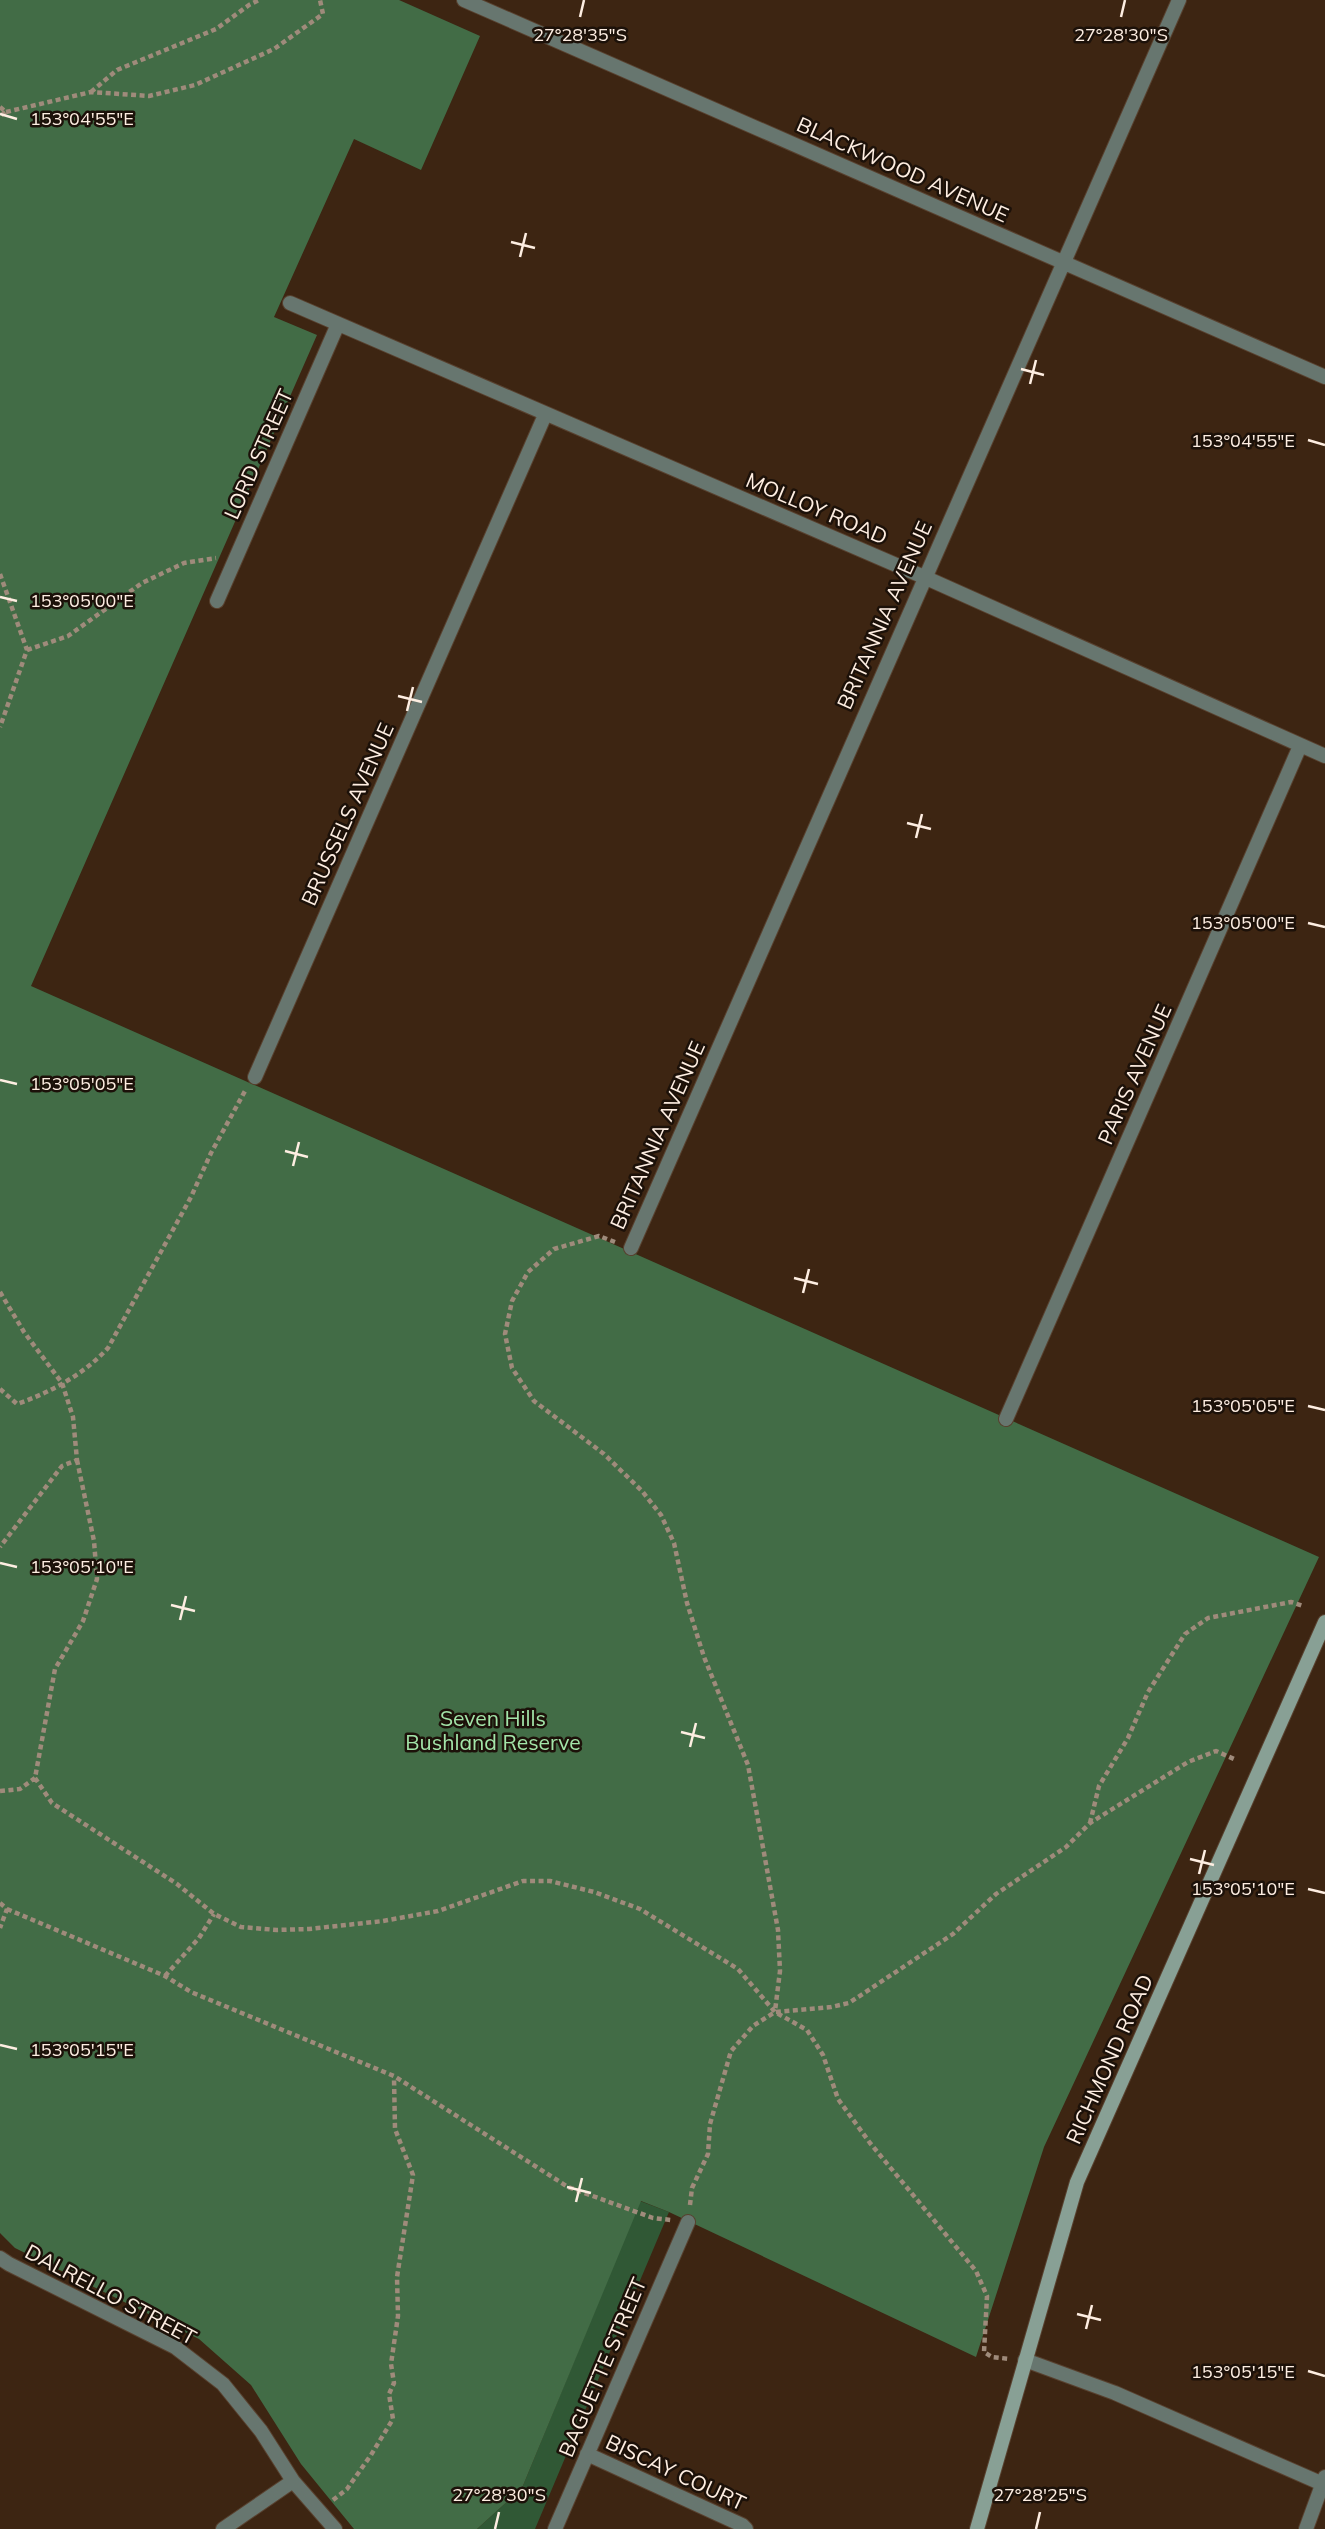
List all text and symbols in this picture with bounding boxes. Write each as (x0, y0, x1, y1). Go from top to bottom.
text: 27°28'35"S (533, 23, 627, 46)
text: 27°28'30"S (1074, 23, 1168, 46)
text: 153°04'55"E (30, 107, 134, 130)
street label: BLACKWOOD AVENUE (793, 111, 1013, 227)
street label: LORD STREET (218, 385, 298, 523)
text: 153°04'55"E (1191, 429, 1295, 452)
street label: MOLLOY ROAD (742, 466, 892, 550)
street label: BRITANNIA AVENUE (831, 517, 937, 713)
text: 153°05'00"E (30, 589, 134, 612)
street label: BRUSSELS AVENUE (295, 719, 399, 909)
text: 153°05'00"E (1191, 911, 1295, 934)
street label: PARIS AVENUE (1091, 1000, 1177, 1148)
street label: BRITANNIA AVENUE (604, 1037, 710, 1233)
text: 153°05'05"E (30, 1072, 134, 1095)
text: 153°05'05"E (1191, 1394, 1295, 1417)
text: 153°05'10"E (30, 1555, 134, 1578)
park label: Seven Hills Bushland Reserve (405, 1705, 581, 1755)
text: 153°05'10"E (1191, 1877, 1295, 1900)
street label: RICHMOND ROAD (1060, 1970, 1158, 2148)
text: 153°05'15"E (30, 2038, 134, 2061)
street label: DALRELLO STREET (21, 2238, 201, 2350)
street label: BAGUETTE STREET (552, 2273, 652, 2461)
text: 153°05'15"E (1191, 2360, 1295, 2383)
street label: BISCAY COURT (602, 2428, 750, 2516)
text: 27°28'30"S (452, 2483, 546, 2506)
text: 27°28'25"S (993, 2483, 1087, 2506)

